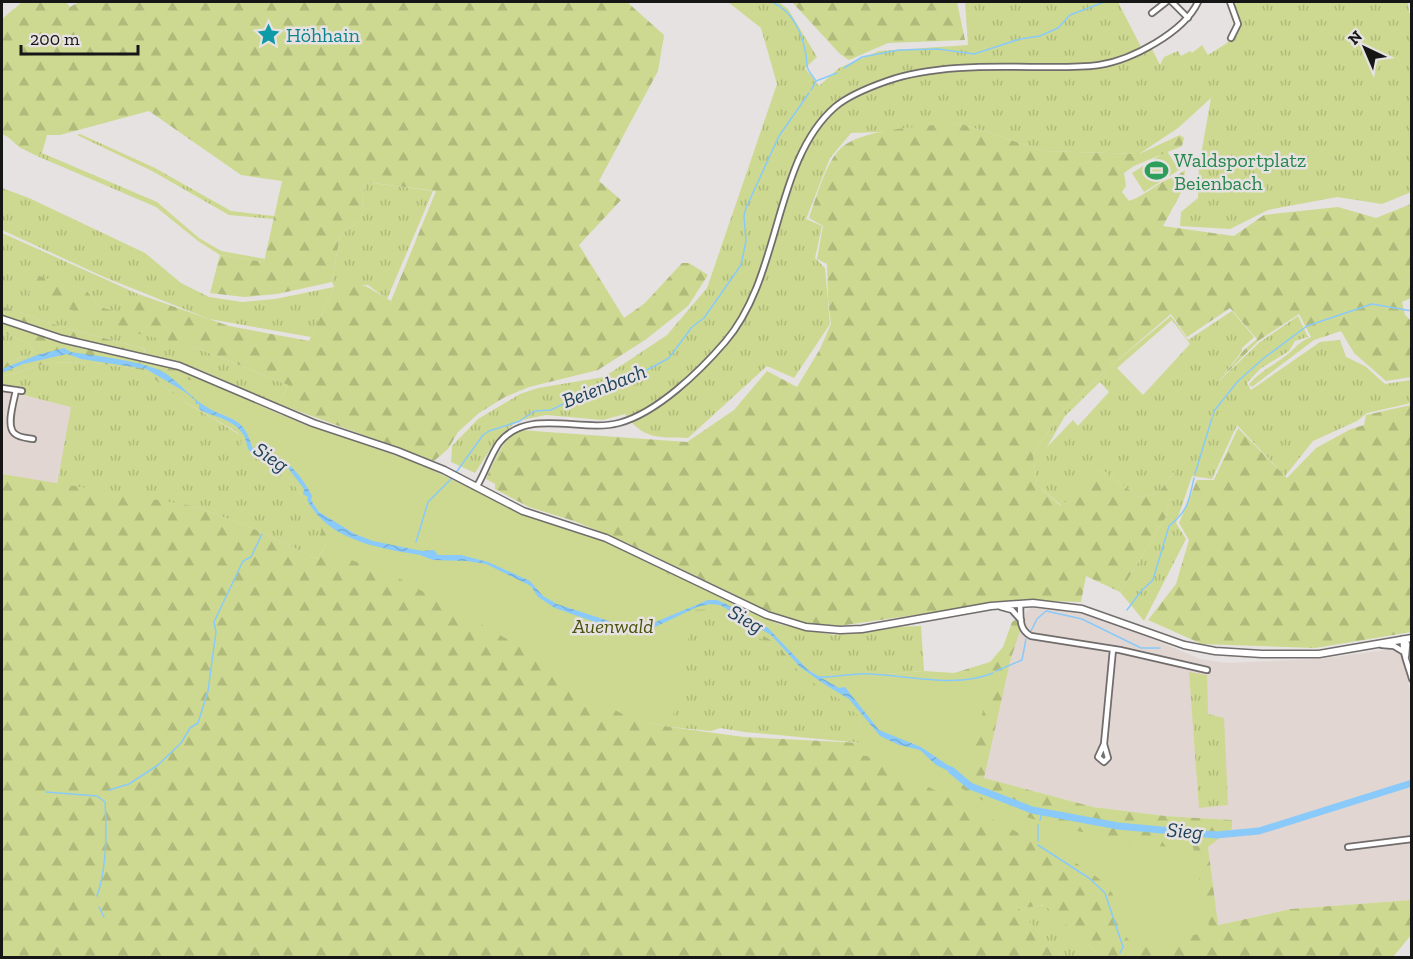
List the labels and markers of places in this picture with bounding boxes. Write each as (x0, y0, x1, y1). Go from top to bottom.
place icon: Höhhain (255, 22, 281, 48)
place label: Höhhain (286, 23, 361, 47)
place label: Waldsportplatz Beienbach (1174, 148, 1306, 195)
sports icon: Waldsportplatz Beienbach (1143, 158, 1169, 184)

